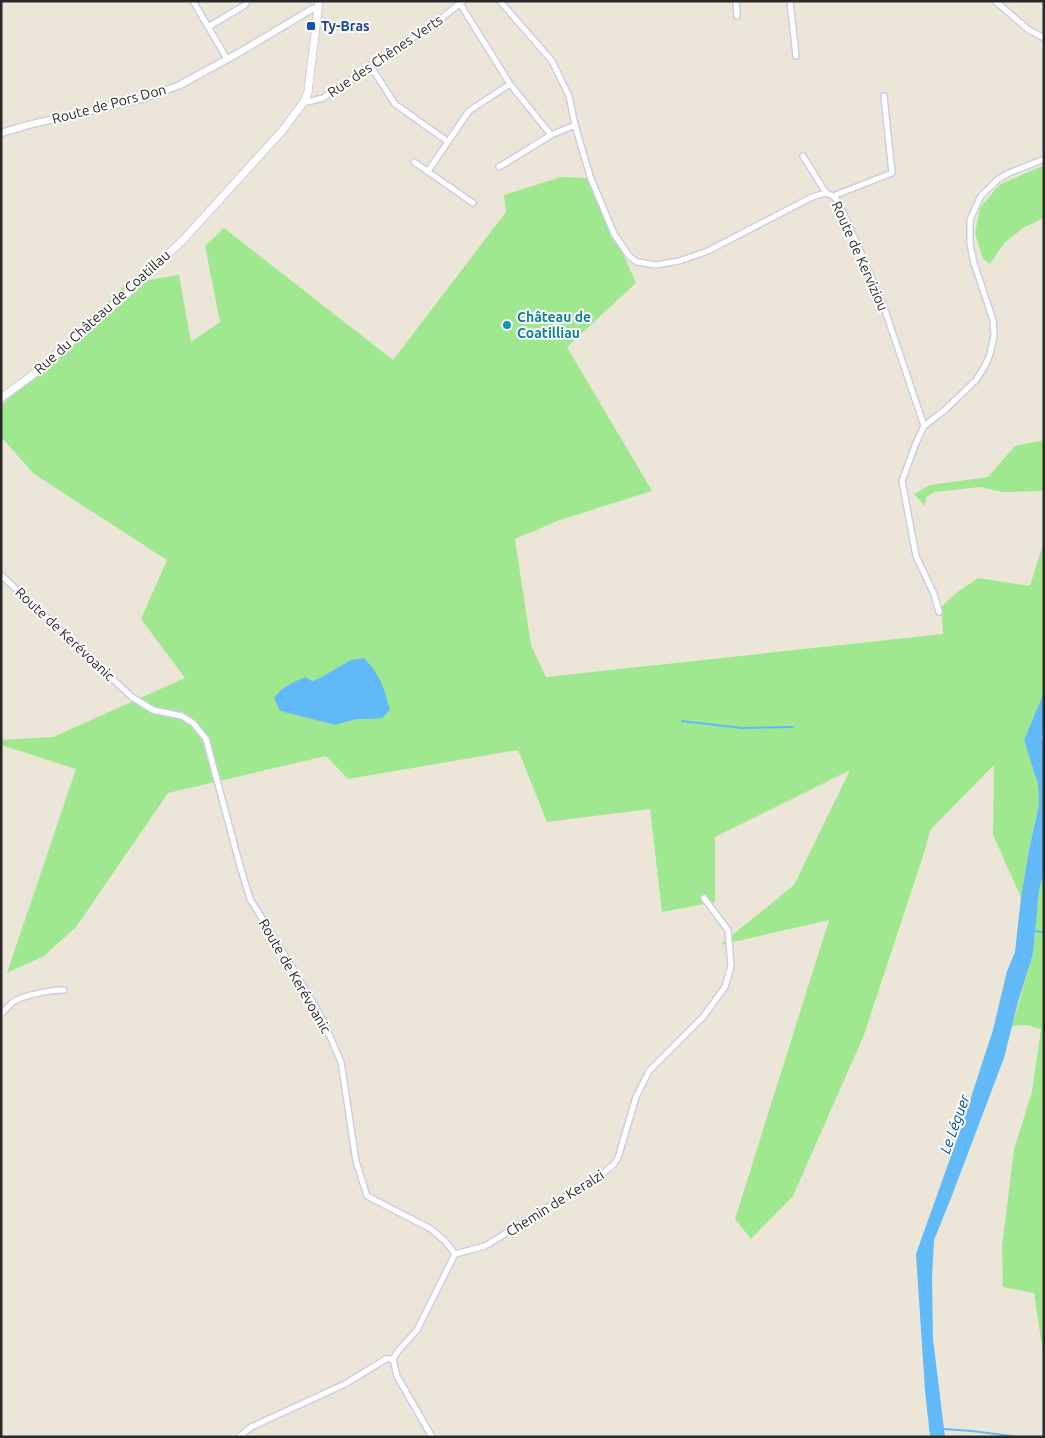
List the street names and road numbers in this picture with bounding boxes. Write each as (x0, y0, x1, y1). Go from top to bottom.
street label: Rue des Chênes Verts (325, 12, 445, 100)
street label: Route de Pors Don (50, 81, 168, 127)
street label: Route de Kerviziou (829, 199, 891, 313)
street label: Rue du Château de Coatillau (31, 247, 173, 377)
street label: Route de Kerévoanic (12, 584, 118, 684)
street label: Route de Kerévoanic (256, 916, 335, 1037)
street label: Chemin de Keralzi (503, 1166, 607, 1240)

